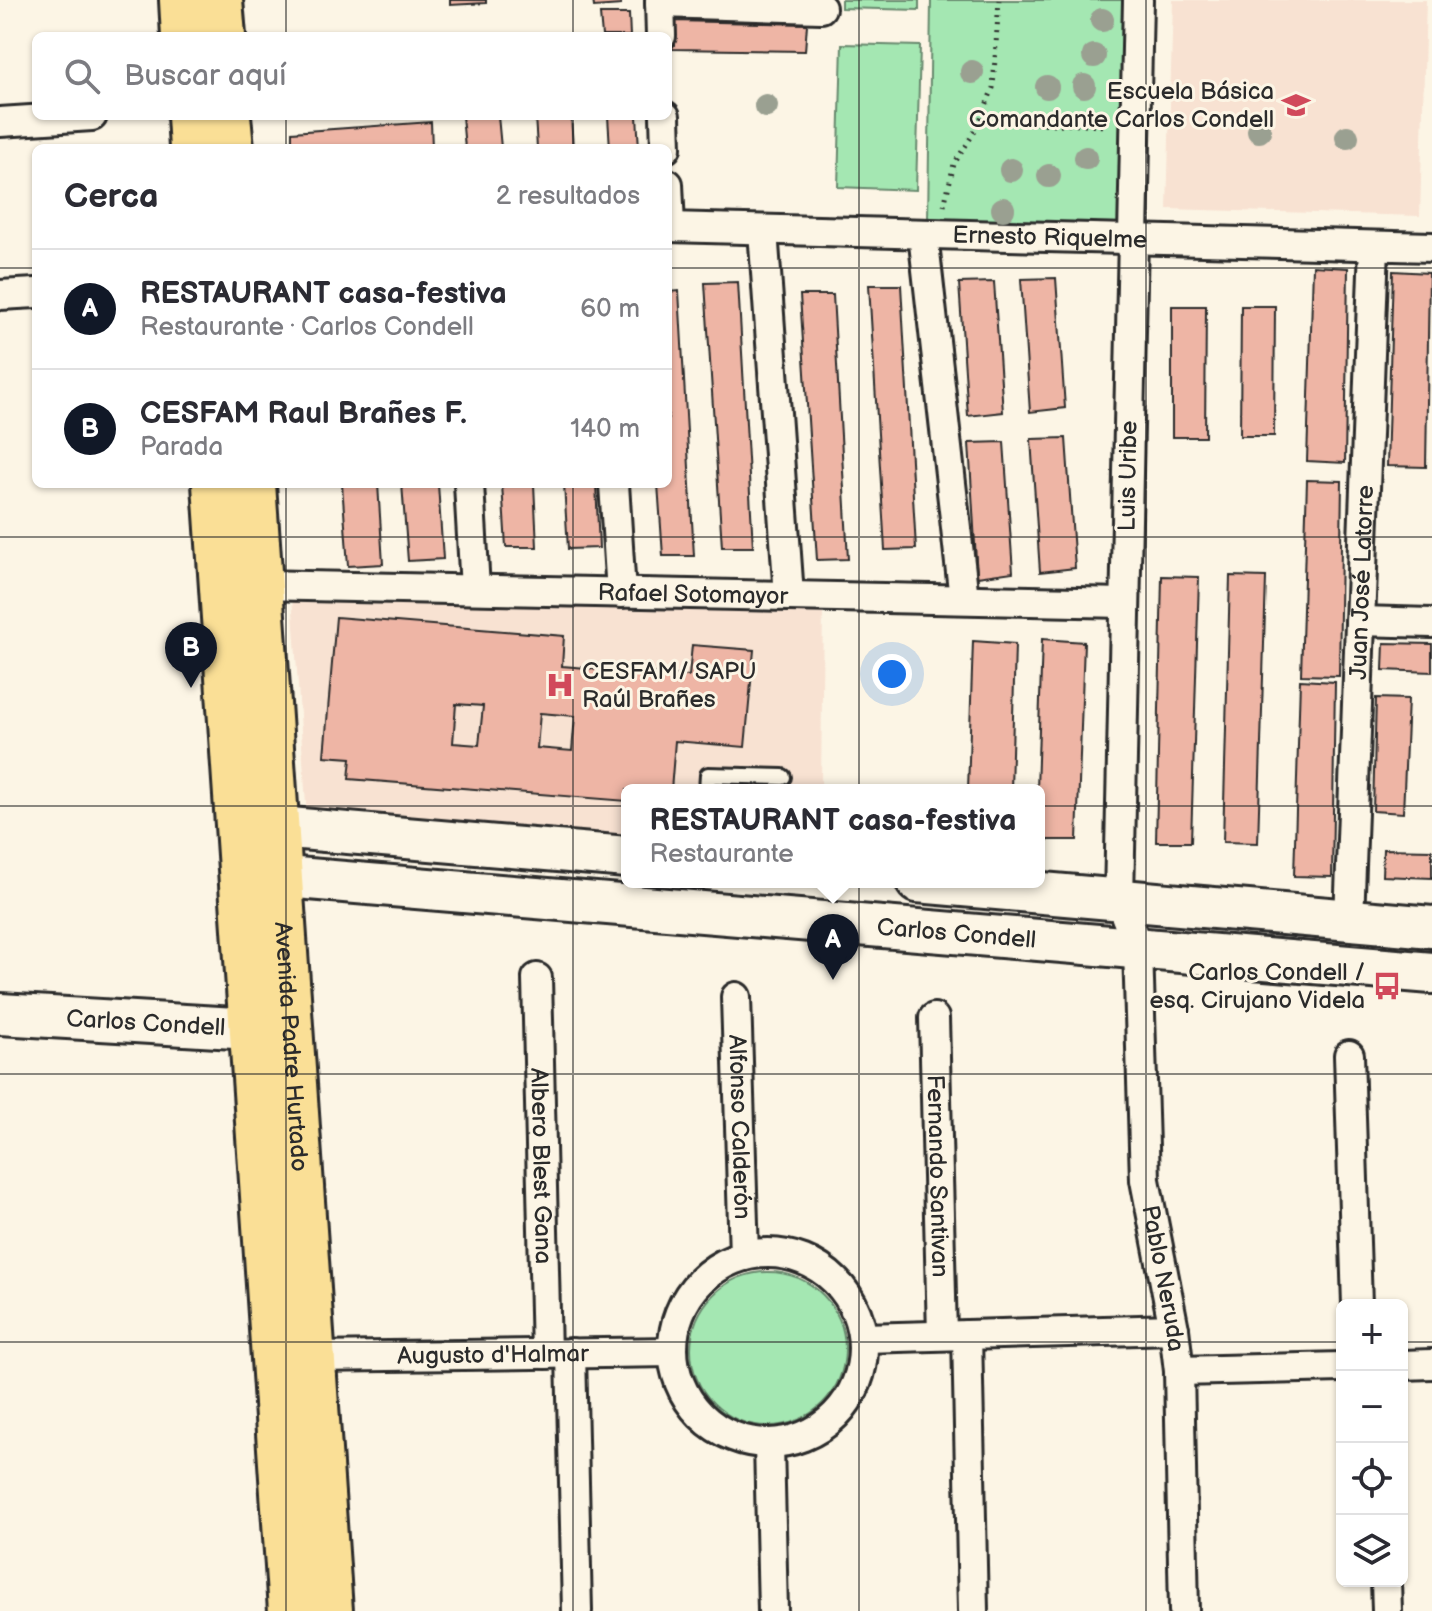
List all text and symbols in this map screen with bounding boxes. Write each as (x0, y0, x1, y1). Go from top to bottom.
search box (32, 32, 672, 120)
icon: search (60, 54, 104, 98)
text: Buscar aquí (124, 58, 286, 94)
place label: Escuela Básica Comandante Carlos Condell (969, 77, 1274, 134)
school or university icon: Escuela Básica Comandante Carlos Condell (1281, 90, 1311, 120)
text: Cerca (64, 176, 159, 217)
text: 2 resultados (496, 181, 640, 212)
street label: Ernesto Riquelme (952, 220, 1148, 254)
text: RESTAURANT casa-festiva (140, 276, 507, 312)
text: A (82, 294, 98, 325)
text: 60 m (580, 294, 640, 325)
text: Restaurante · Carlos Condell (140, 312, 474, 343)
text: CESFAM Raul Brañes F. (140, 396, 467, 432)
text: B (81, 414, 99, 445)
text: 140 m (570, 414, 640, 445)
street label: Luis Uribe (1113, 420, 1143, 532)
text: Parada (140, 432, 223, 463)
street label: Juan José Latorre (1343, 484, 1380, 680)
street label: Rafael Sotomayor (597, 578, 789, 611)
pin: B (165, 622, 217, 688)
your location (872, 654, 912, 694)
place label: CESFAM/ SAPU Raúl Brañes (582, 657, 757, 714)
hospital icon: CESFAM/ SAPU Raúl Brañes (545, 670, 575, 700)
popup (621, 784, 1045, 888)
text: RESTAURANT casa-festiva (650, 803, 1016, 839)
text: Restaurante (650, 839, 794, 870)
street label: Carlos Condell (876, 912, 1037, 954)
pin: A (807, 914, 859, 980)
street label: Avenida Padre Hurtado (268, 921, 314, 1173)
place label: Carlos Condell / esq. Cirujano Videla (1150, 958, 1365, 1015)
bus stop icon: Carlos Condell / esq. Cirujano Videla (1372, 971, 1402, 1001)
street label: Carlos Condell (65, 1003, 226, 1042)
street label: Alfonso Calderón (723, 1034, 757, 1220)
street label: Albero Blest Gana (525, 1067, 558, 1264)
street label: Fernando Santivan (921, 1074, 955, 1278)
street label: Pablo Neruda (1136, 1203, 1191, 1353)
map controls (1336, 1299, 1408, 1587)
button: + (1336, 1299, 1408, 1371)
street label: Augusto d'Halmar (397, 1339, 589, 1370)
button: − (1336, 1371, 1408, 1443)
button: locate (1336, 1443, 1408, 1515)
button: layers (1336, 1515, 1408, 1587)

